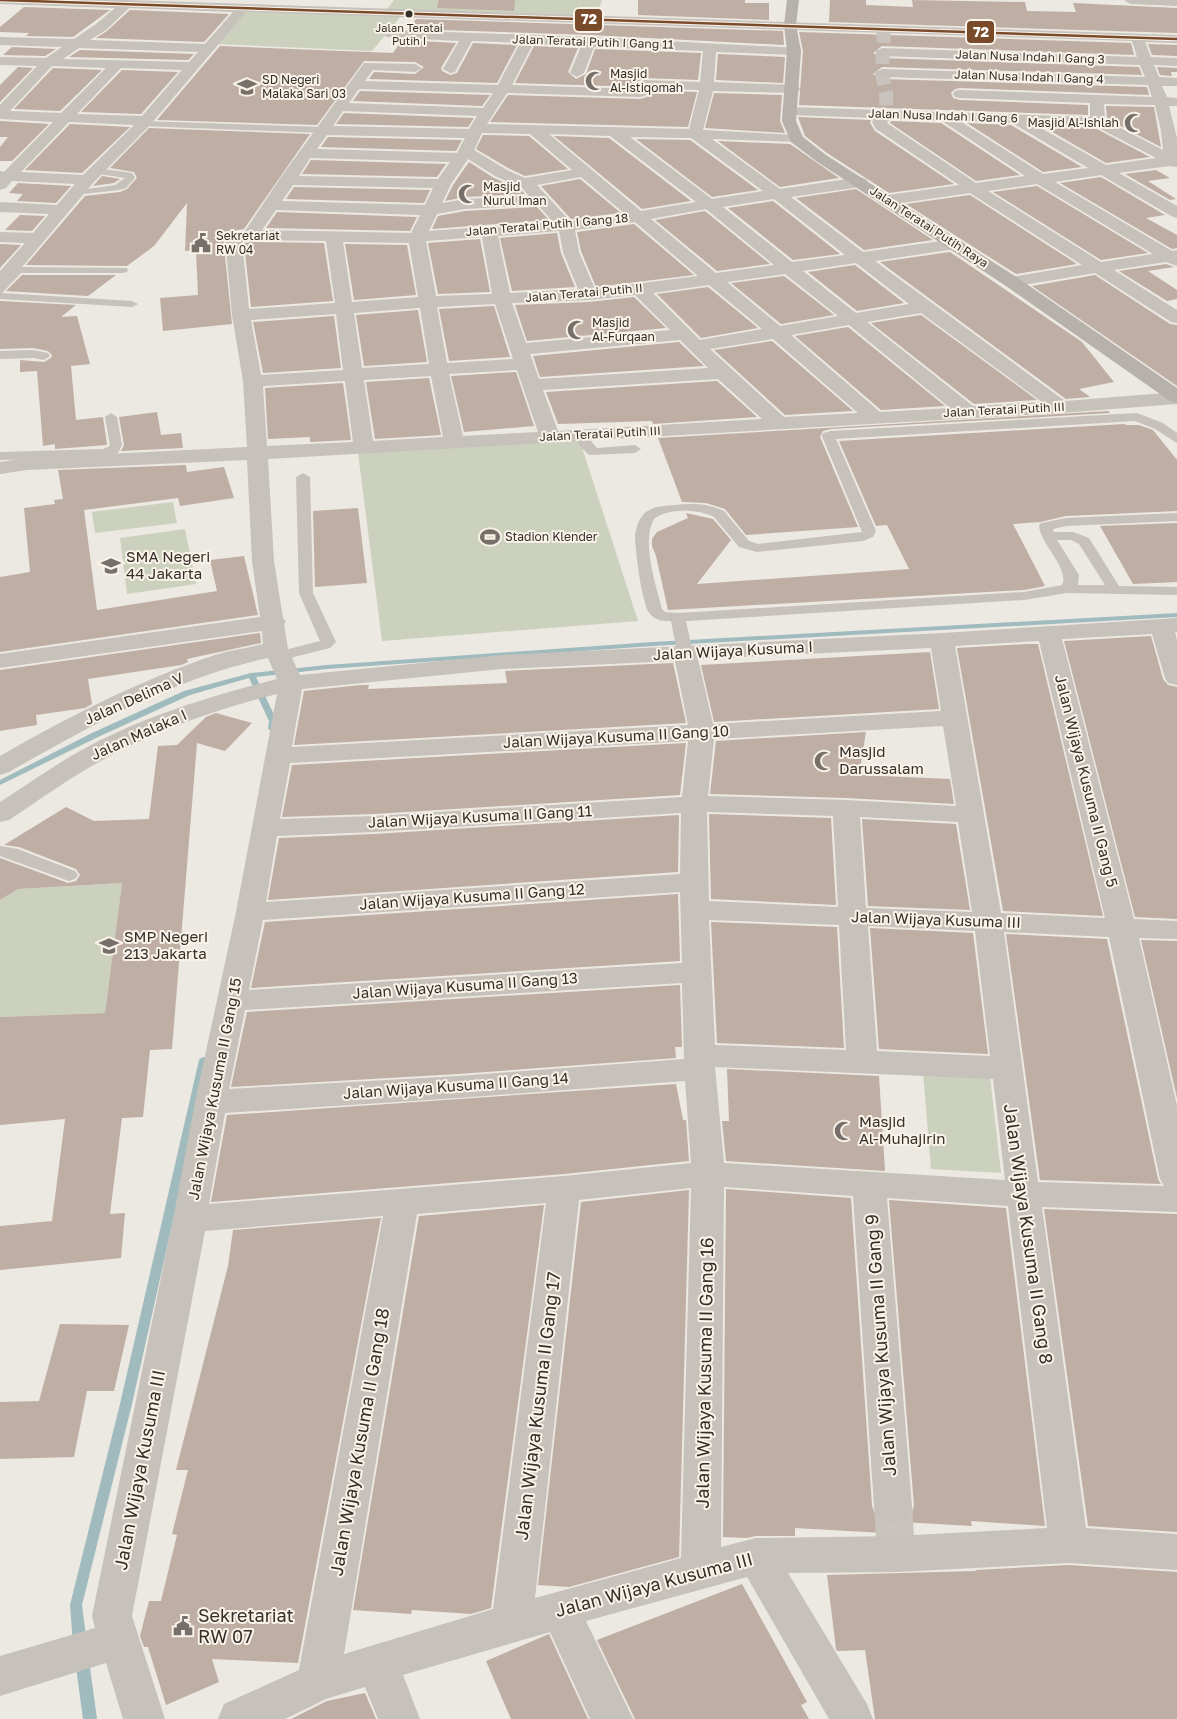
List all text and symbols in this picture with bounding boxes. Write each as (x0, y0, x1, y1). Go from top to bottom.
line badge: 72 (574, 8, 603, 32)
marker: Jalan Teratai Putih I (404, 9, 414, 19)
text: 72 (581, 10, 598, 27)
line badge: 72 (966, 20, 995, 44)
place label: Jalan Teratai Putih I (375, 21, 443, 47)
text: 72 (973, 23, 990, 40)
street label: Jalan Teratai Putih I Gang 11 (512, 31, 674, 52)
street label: Jalan Nusa Indah I Gang 3 (955, 46, 1105, 67)
place label: Masjid Al-Istiqomah (610, 66, 683, 95)
street label: Jalan Nusa Indah I Gang 4 (954, 66, 1104, 87)
mosque icon: Masjid Al-Istiqomah (584, 70, 606, 92)
place label: SD Negeri Malaka Sari 03 (262, 72, 346, 101)
school or university icon: SD Negeri Malaka Sari 03 (236, 76, 258, 98)
street label: Jalan Nusa Indah I Gang 6 (868, 105, 1018, 126)
mosque icon: Masjid Al-Ishlah (1123, 112, 1145, 134)
place label: Masjid Al-Ishlah (1027, 115, 1119, 130)
place label: Masjid Nurul Iman (483, 179, 547, 208)
mosque icon: Masjid Nurul Iman (457, 183, 479, 205)
street label: Jalan Teratai Putih Raya (867, 183, 991, 270)
street label: Jalan Teratai Putih I Gang 18 (465, 210, 629, 239)
place label: Sekretariat RW 04 (216, 228, 280, 257)
public building icon: Sekretariat RW 04 (190, 232, 212, 254)
street label: Jalan Teratai Putih II (525, 280, 643, 305)
place label: Masjid Al-Furqaan (592, 315, 655, 344)
mosque icon: Masjid Al-Furqaan (566, 319, 588, 341)
street label: Jalan Teratai Putih III (943, 399, 1065, 420)
street label: Jalan Teratai Putih III (539, 423, 661, 444)
sports icon: Stadion Klender (479, 526, 501, 548)
place label: Stadion Klender (505, 529, 598, 544)
place label: SMA Negeri 44 Jakarta (126, 547, 210, 582)
school or university icon: SMA Negeri 44 Jakarta (100, 555, 122, 577)
street label: Jalan Wijaya Kusuma I (652, 637, 813, 663)
street label: Jalan Delima V (81, 668, 186, 728)
street label: Jalan Wijaya Kusuma II Gang 5 (1052, 673, 1122, 889)
street label: Jalan Malaka I (88, 705, 189, 763)
street label: Jalan Wijaya Kusuma II Gang 10 (502, 721, 730, 751)
place label: Masjid Darussalam (839, 742, 924, 777)
mosque icon: Masjid Darussalam (813, 750, 835, 772)
street label: Jalan Wijaya Kusuma II Gang 11 (367, 801, 592, 831)
street label: Jalan Wijaya Kusuma II Gang 12 (359, 879, 585, 913)
street label: Jalan Wijaya Kusuma III (851, 907, 1021, 931)
place label: SMP Negeri 213 Jakarta (124, 927, 208, 962)
school or university icon: SMP Negeri 213 Jakarta (98, 935, 120, 957)
street label: Jalan Wijaya Kusuma II Gang 13 (352, 968, 578, 1002)
street label: Jalan Wijaya Kusuma II Gang 15 (184, 976, 244, 1201)
street label: Jalan Wijaya Kusuma II Gang 14 (342, 1068, 569, 1102)
street label: Jalan Wijaya Kusuma II Gang 8 (1000, 1102, 1058, 1366)
place label: Masjid Al-Muhajirin (859, 1112, 945, 1147)
mosque icon: Masjid Al-Muhajirin (833, 1120, 855, 1142)
street label: Jalan Wijaya Kusuma II Gang 9 (860, 1213, 900, 1477)
street label: Jalan Wijaya Kusuma II Gang 16 (691, 1237, 717, 1509)
street label: Jalan Wijaya Kusuma II Gang 17 (510, 1270, 564, 1541)
street label: Jalan Wijaya Kusuma II Gang 18 (325, 1306, 393, 1577)
street label: Jalan Wijaya Kusuma III (109, 1368, 169, 1572)
street label: Jalan Wijaya Kusuma III (553, 1547, 755, 1621)
place label: Sekretariat RW 07 (198, 1604, 294, 1647)
public building icon: Sekretariat RW 07 (172, 1615, 194, 1637)

